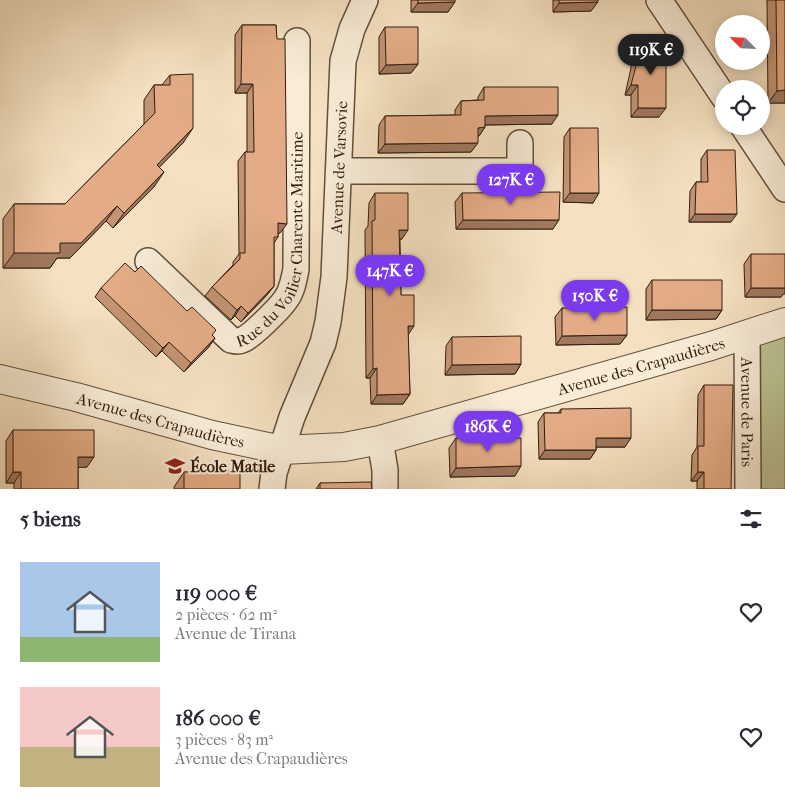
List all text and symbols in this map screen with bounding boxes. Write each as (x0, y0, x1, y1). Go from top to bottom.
north arrow (715, 15, 770, 70)
map controls (715, 15, 770, 135)
pin: 119K € (610, 34, 692, 76)
text: 119K € (629, 40, 673, 59)
button: locate (715, 80, 770, 135)
street label: Avenue de Varsovie (327, 100, 351, 235)
street label: Rue du Voilier Charente Maritime (234, 131, 307, 351)
pin: 127K € (470, 164, 552, 206)
text: 127K € (488, 170, 534, 189)
pin: 147K € (349, 254, 431, 297)
text: 147K € (367, 261, 414, 280)
pin: 150K € (554, 280, 636, 322)
text: 150K € (572, 286, 618, 305)
street label: Avenue des Crapaudières (554, 333, 727, 399)
street label: Avenue de Paris (737, 356, 757, 467)
street label: Avenue des Crapaudières (74, 388, 246, 452)
pin: 186K € (447, 410, 529, 453)
text: 186K € (465, 417, 511, 436)
school or university icon: École Matile (164, 455, 186, 477)
place label: École Matile (190, 456, 275, 476)
icon: filters (737, 505, 765, 533)
text: 5 biens (20, 507, 81, 531)
text: 119 000 € (175, 581, 257, 605)
icon: home (60, 582, 120, 642)
icon: heart (737, 598, 765, 626)
text: 2 pièces · 62 m² (175, 605, 277, 624)
text: Avenue de Tirana (175, 624, 296, 643)
text: 186 000 € (175, 706, 261, 730)
icon: home (60, 707, 120, 767)
icon: heart (737, 723, 765, 751)
text: 3 pièces · 83 m² (175, 730, 273, 749)
text: Avenue des Crapaudières (175, 749, 348, 768)

